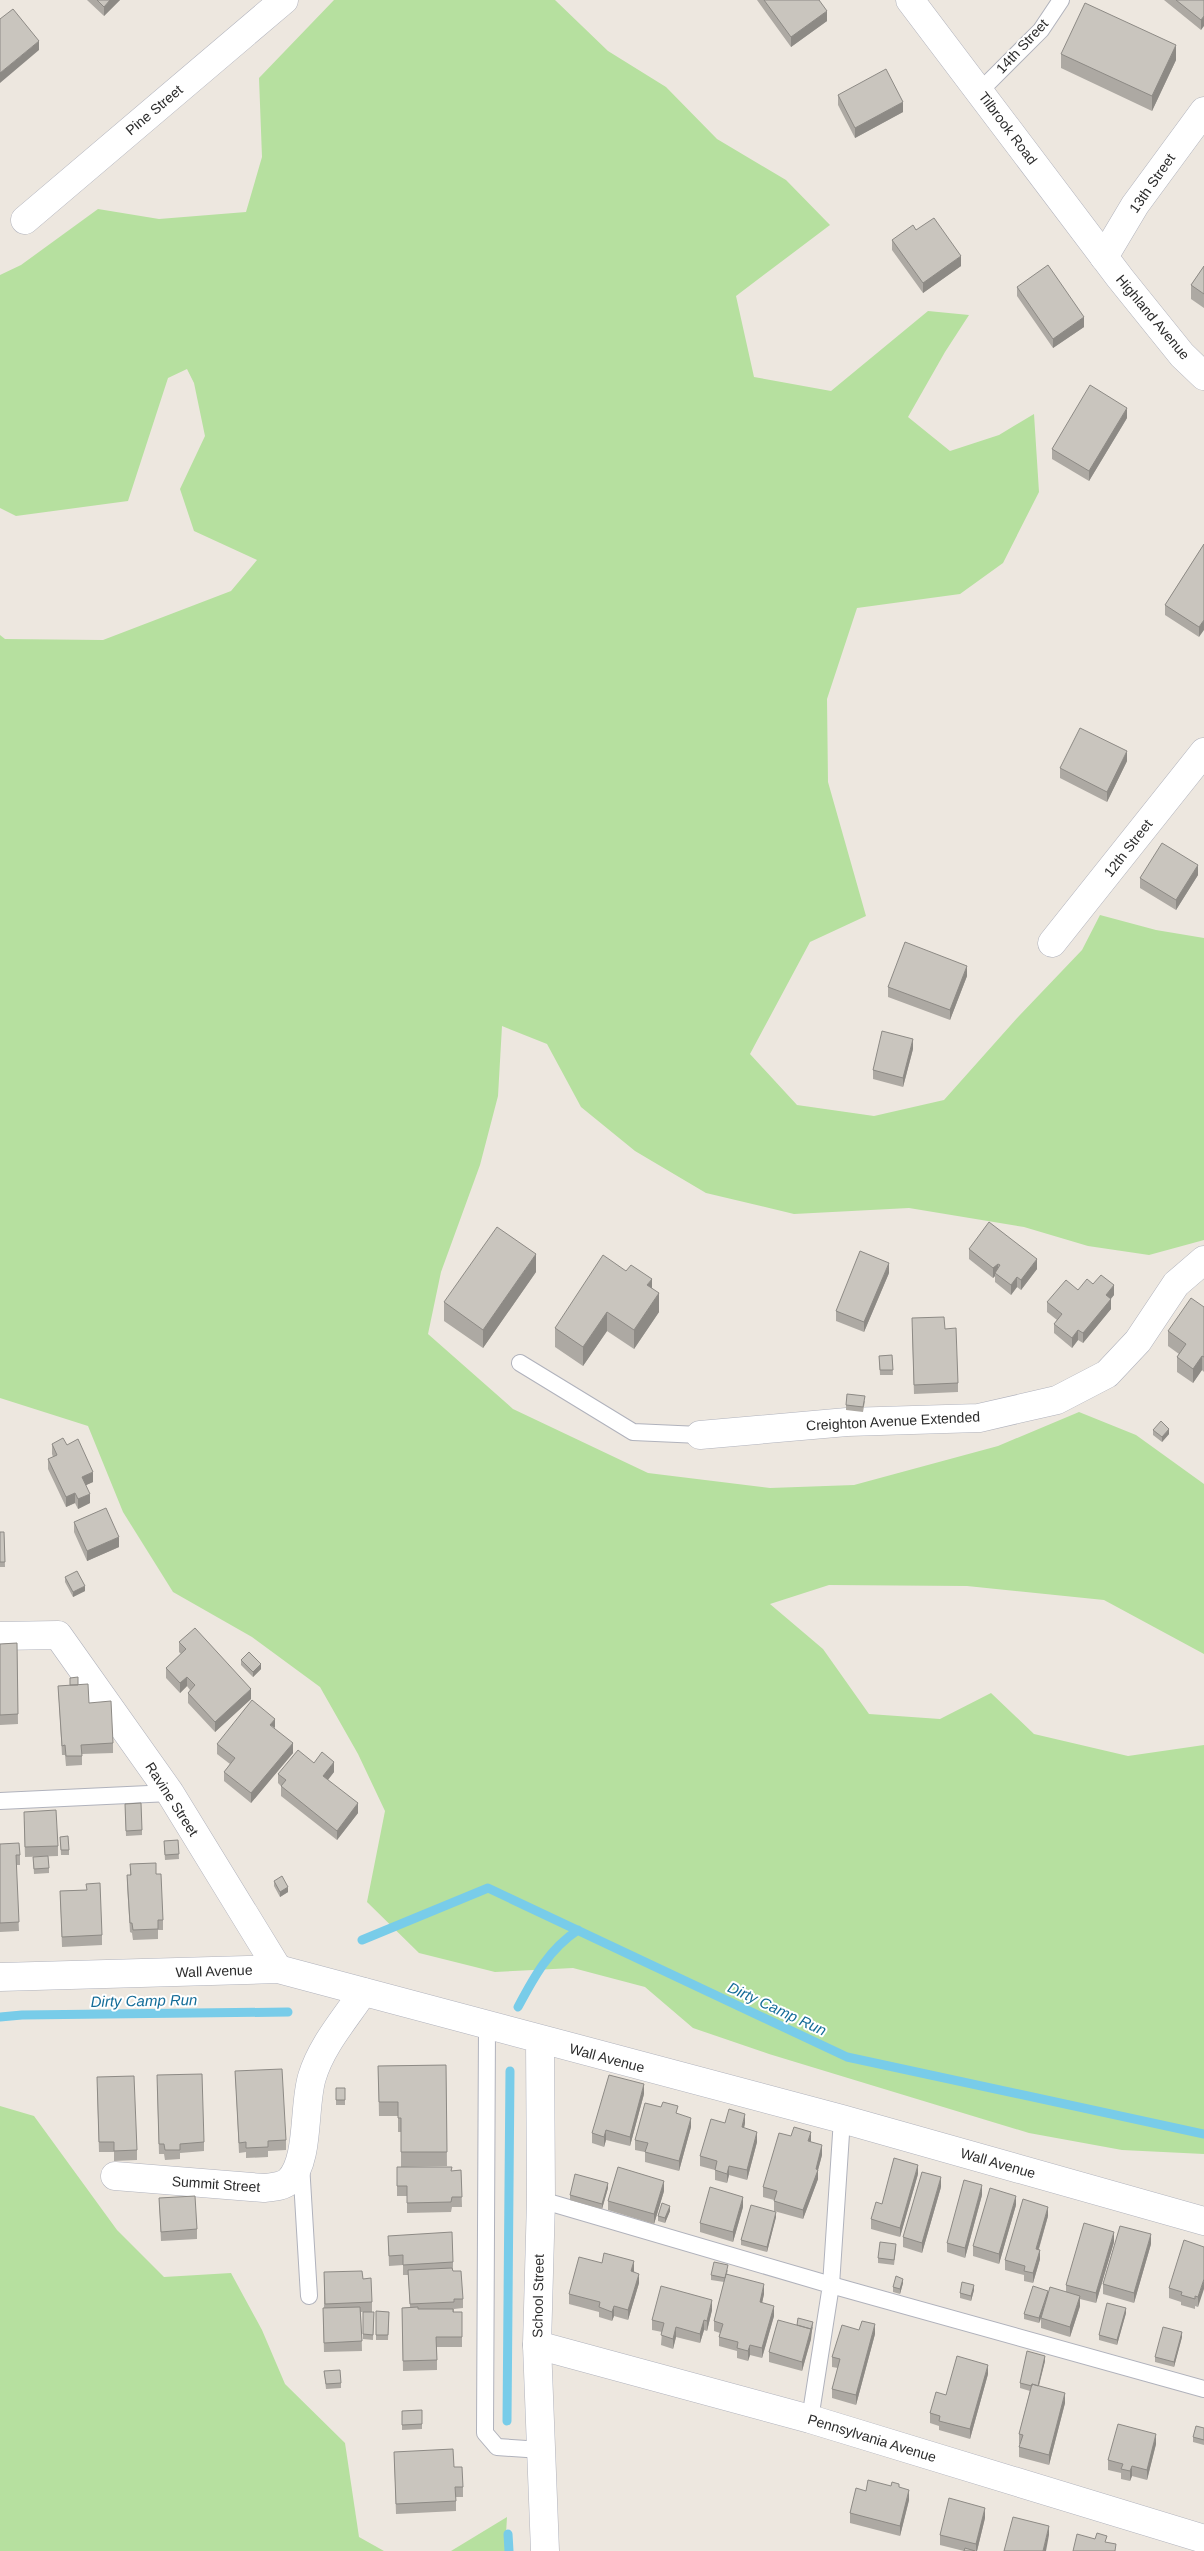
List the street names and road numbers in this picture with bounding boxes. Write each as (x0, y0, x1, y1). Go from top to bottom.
street label: 14th Street (993, 15, 1051, 77)
street label: Pine Street (122, 82, 186, 138)
street label: Tilbrook Road (976, 89, 1040, 167)
street label: 13th Street (1126, 150, 1178, 216)
street label: Highland Avenue (1113, 271, 1193, 363)
street label: 12th Street (1101, 816, 1155, 880)
street label: Creighton Avenue Extended (806, 1408, 980, 1434)
street label: Ravine Street (142, 1759, 202, 1839)
street label: Wall Avenue (175, 1962, 253, 1980)
street label: Wall Avenue (568, 2040, 646, 2076)
street label: Wall Avenue (959, 2145, 1037, 2181)
street label: Summit Street (171, 2173, 261, 2195)
street label: School Street (529, 2254, 547, 2338)
street label: Pennsylvania Avenue (806, 2411, 938, 2465)

